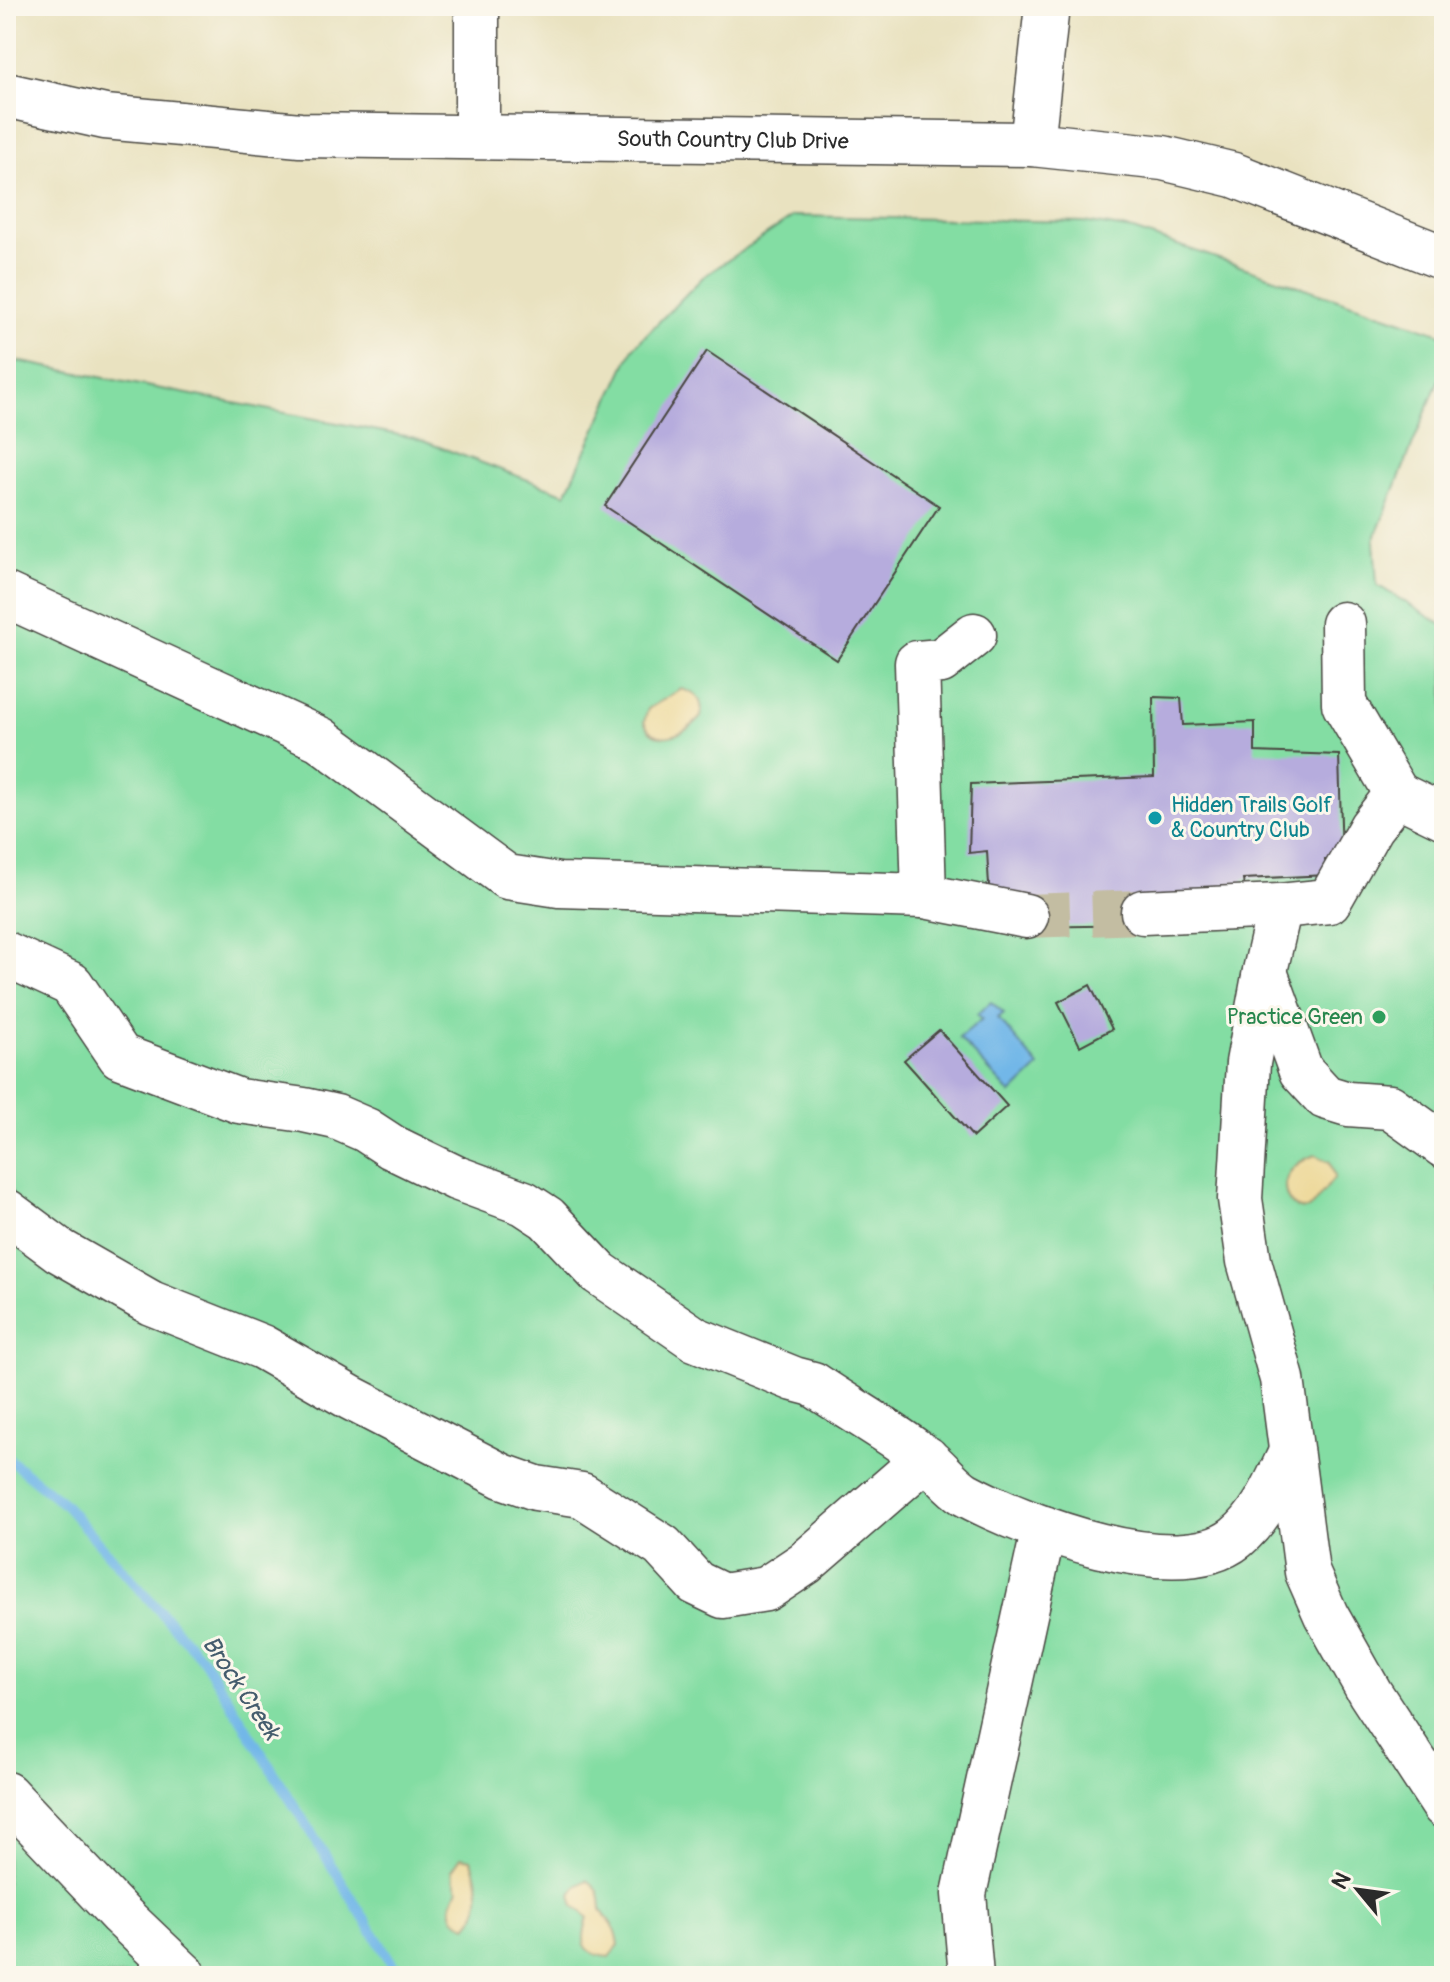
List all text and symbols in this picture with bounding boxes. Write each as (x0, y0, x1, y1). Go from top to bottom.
street label: South Country Club Drive (617, 125, 849, 156)
place label: Hidden Trails Golf & Country Club (1171, 791, 1332, 844)
marker: Hidden Trails Golf & Country Club (1146, 809, 1164, 827)
place label: Practice Green (1227, 1003, 1363, 1031)
marker: Practice Green (1370, 1008, 1388, 1026)
water label: Brock Creek (196, 1631, 287, 1747)
north arrow (1318, 1850, 1398, 1930)
text: N (1326, 1867, 1357, 1894)

